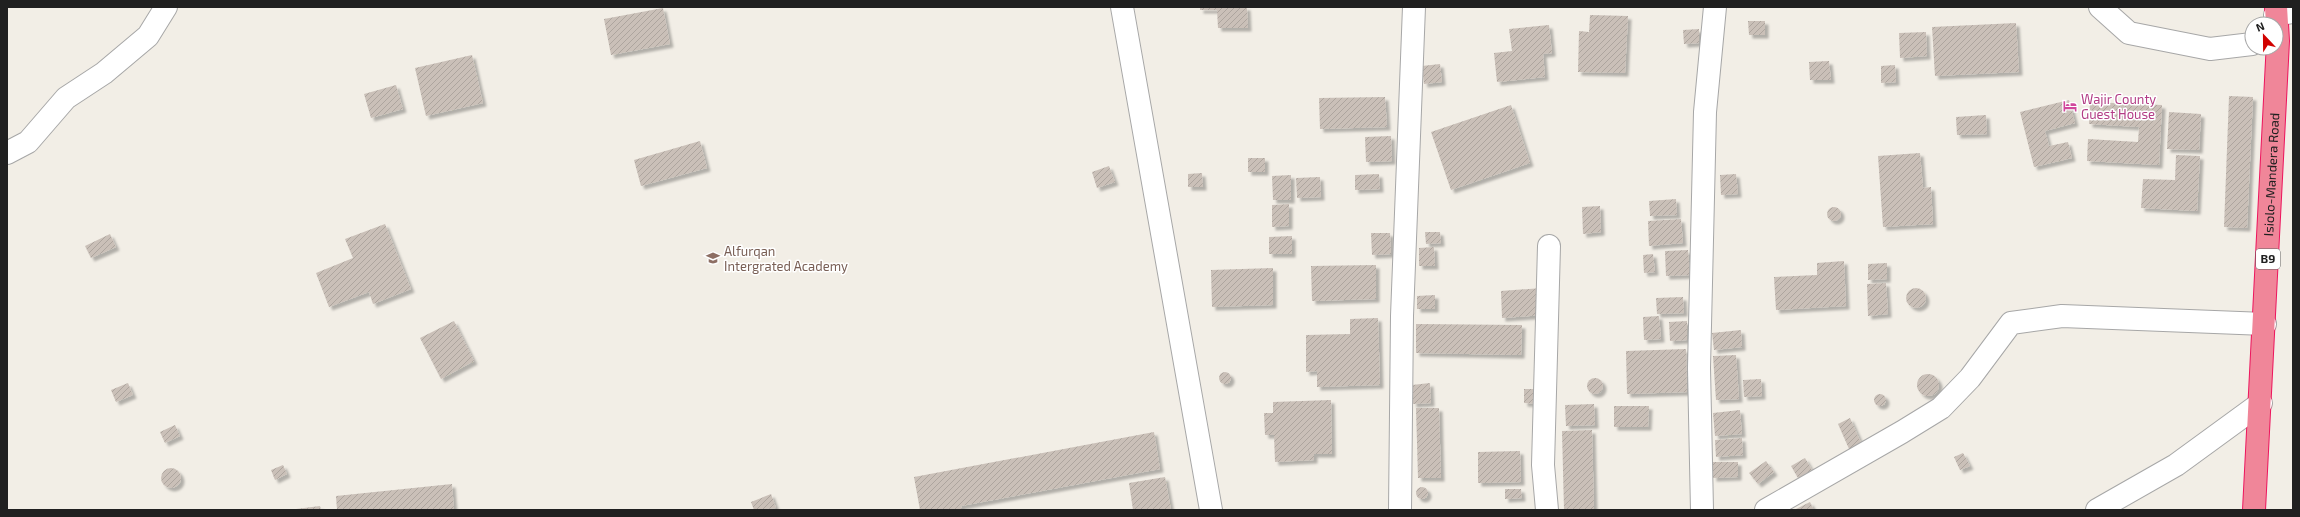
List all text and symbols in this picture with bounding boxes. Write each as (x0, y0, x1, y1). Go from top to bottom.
north arrow (2244, 16, 2284, 56)
text: N (2254, 19, 2266, 34)
place label: Wajir County Guest House (2081, 91, 2156, 122)
hotel icon: Wajir County Guest House (2062, 98, 2078, 114)
street label: Isiolo-Mandera Road (2260, 112, 2282, 237)
place label: Alfurqan Intergrated Academy (724, 243, 848, 274)
road number: B9 (2256, 249, 2280, 269)
school or university icon: Alfurqan Intergrated Academy (705, 250, 721, 266)

